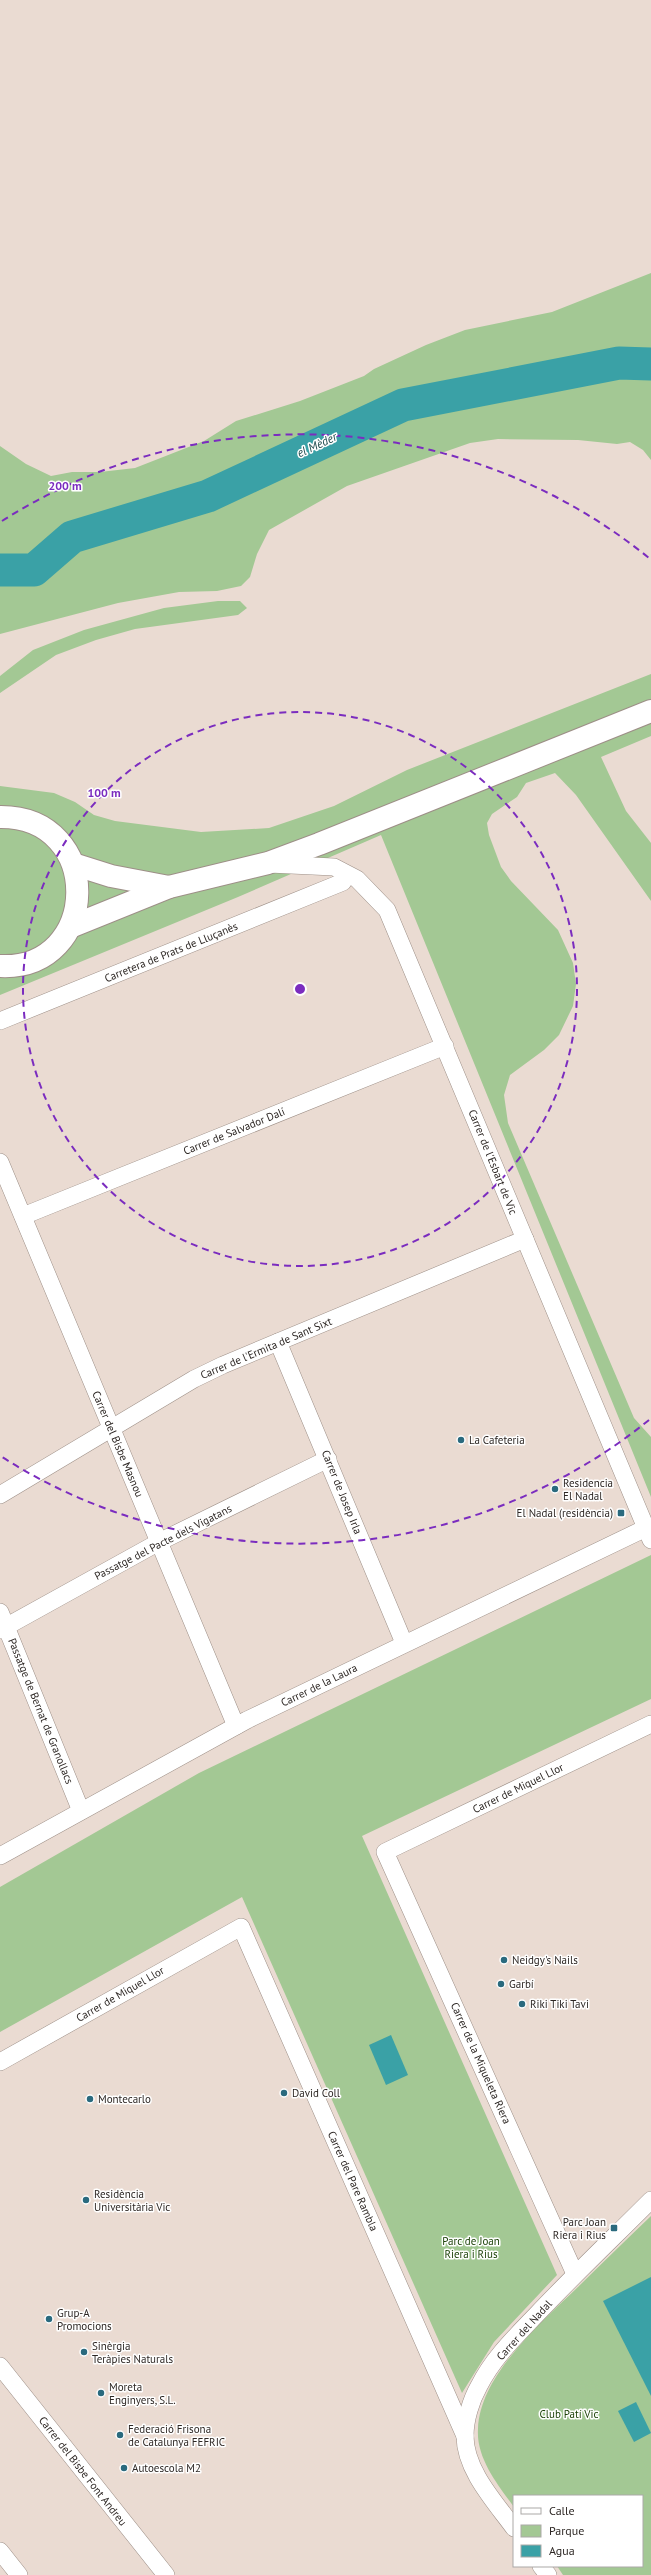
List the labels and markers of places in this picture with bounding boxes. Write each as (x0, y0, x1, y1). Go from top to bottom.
centre of rings (293, 982, 307, 996)
place label: La Cafeteria (469, 1433, 525, 1447)
marker: La Cafeteria (456, 1435, 466, 1445)
place label: Residencia El Nadal (563, 1476, 613, 1503)
marker: Residencia El Nadal (550, 1484, 560, 1494)
place label: El Nadal (residència) (517, 1506, 613, 1520)
marker: El Nadal (residència) (616, 1508, 626, 1518)
place label: Neidgy's Nails (512, 1953, 578, 1967)
marker: Neidgy's Nails (499, 1955, 509, 1965)
place label: Garbí (509, 1977, 534, 1991)
marker: Garbí (496, 1979, 506, 1989)
place label: Riki Tiki Tavi (530, 1997, 589, 2011)
marker: Riki Tiki Tavi (517, 1999, 527, 2009)
place label: David Coll (292, 2086, 341, 2100)
marker: David Coll (279, 2088, 289, 2098)
place label: Montecarlo (98, 2092, 151, 2106)
marker: Montecarlo (85, 2094, 95, 2104)
place label: Residència Universitària Vic (94, 2187, 170, 2214)
marker: Residència Universitària Vic (81, 2195, 91, 2205)
place label: Parc Joan Riera i Rius (553, 2215, 606, 2242)
marker: Parc Joan Riera i Rius (609, 2223, 619, 2233)
place label: Grup-A Promocions (57, 2306, 112, 2333)
marker: Grup-A Promocions (44, 2314, 54, 2324)
place label: Sinèrgia Teràpies Naturals (92, 2339, 173, 2366)
marker: Sinèrgia Teràpies Naturals (79, 2347, 89, 2357)
place label: Moreta Enginyers, S.L. (109, 2380, 176, 2407)
marker: Moreta Enginyers, S.L. (96, 2388, 106, 2398)
place label: Federació Frisona de Catalunya FEFRIC (128, 2422, 225, 2449)
marker: Federació Frisona de Catalunya FEFRIC (115, 2430, 125, 2440)
place label: Autoescola M2 (132, 2461, 201, 2475)
marker: Autoescola M2 (119, 2463, 129, 2473)

